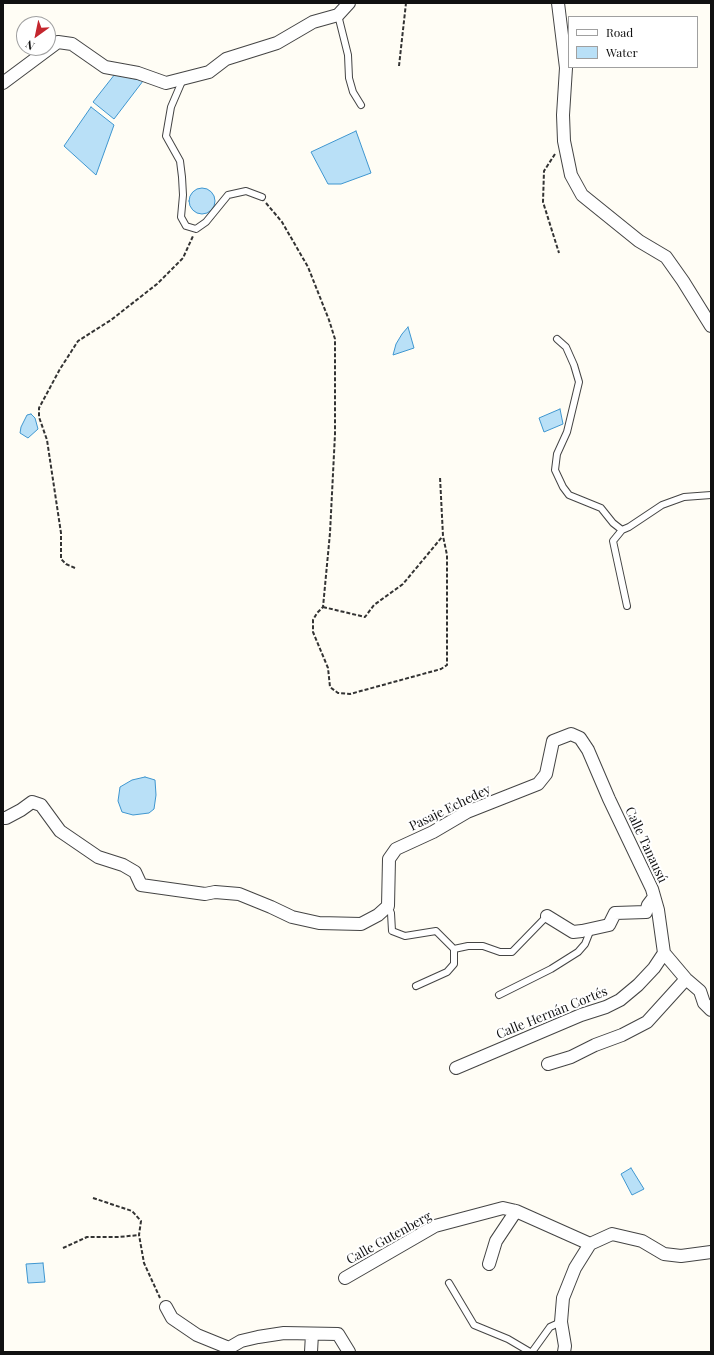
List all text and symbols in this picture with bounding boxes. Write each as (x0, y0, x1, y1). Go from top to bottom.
north arrow (16, 16, 56, 56)
legend (568, 16, 698, 68)
text: Road (606, 24, 633, 40)
text: N (22, 37, 37, 54)
text: Water (606, 44, 638, 60)
street label: Pasaje Echedey (407, 782, 493, 834)
street label: Calle Tanausú (622, 805, 670, 885)
street label: Calle Hernán Cortés (494, 984, 610, 1042)
street label: Calle Gutenberg (344, 1208, 434, 1268)

